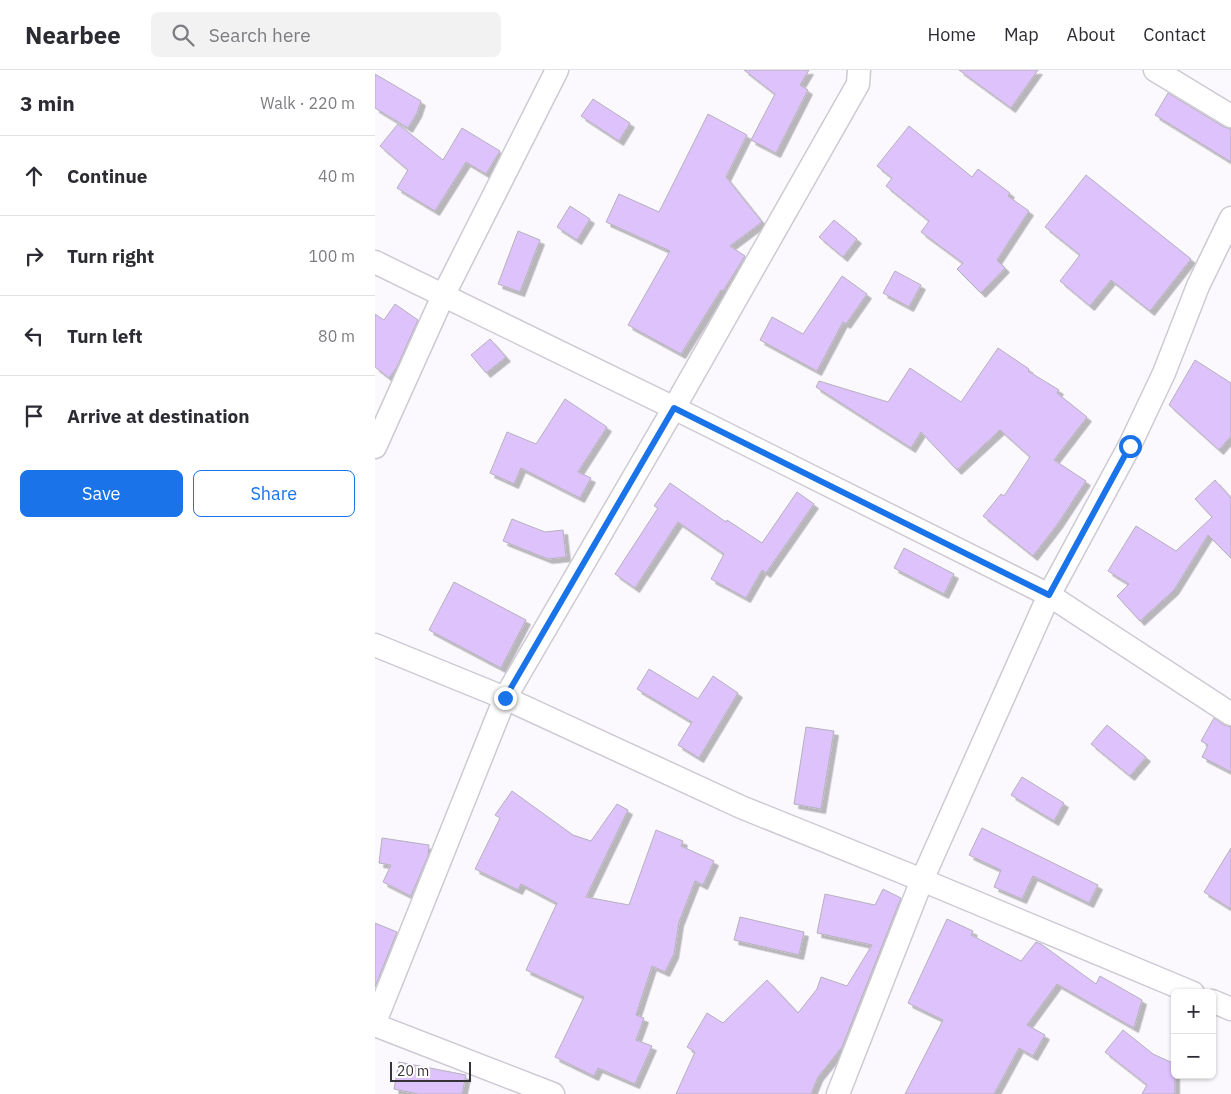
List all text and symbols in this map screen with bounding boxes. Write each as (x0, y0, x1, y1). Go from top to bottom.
search box (151, 12, 501, 57)
text: Nearbee (25, 19, 121, 51)
icon: search (169, 21, 197, 49)
text: Search here (209, 23, 311, 47)
text: Home (928, 23, 976, 46)
text: Map (1004, 23, 1039, 46)
text: About (1067, 23, 1115, 46)
text: Contact (1143, 23, 1206, 46)
text: 3 min (20, 89, 75, 117)
text: Walk · 220 m (260, 93, 355, 113)
icon: ahead (20, 162, 48, 190)
text: Continue (67, 164, 147, 188)
text: 40 m (318, 166, 355, 186)
icon: right (20, 242, 48, 270)
text: Turn right (67, 244, 154, 268)
text: 100 m (308, 246, 355, 266)
icon: left (20, 322, 48, 350)
text: Turn left (67, 324, 143, 348)
text: 80 m (318, 326, 355, 346)
icon: arrive (20, 402, 48, 430)
text: Arrive at destination (67, 404, 250, 428)
route start (1119, 435, 1142, 458)
button: Save (20, 470, 183, 517)
button: Share (193, 470, 355, 517)
route end (494, 687, 517, 710)
map controls (1171, 989, 1216, 1079)
button: + (1171, 989, 1216, 1034)
button: − (1171, 1034, 1216, 1079)
scale bar (390, 1059, 471, 1082)
text: 20 m (397, 1062, 429, 1080)

